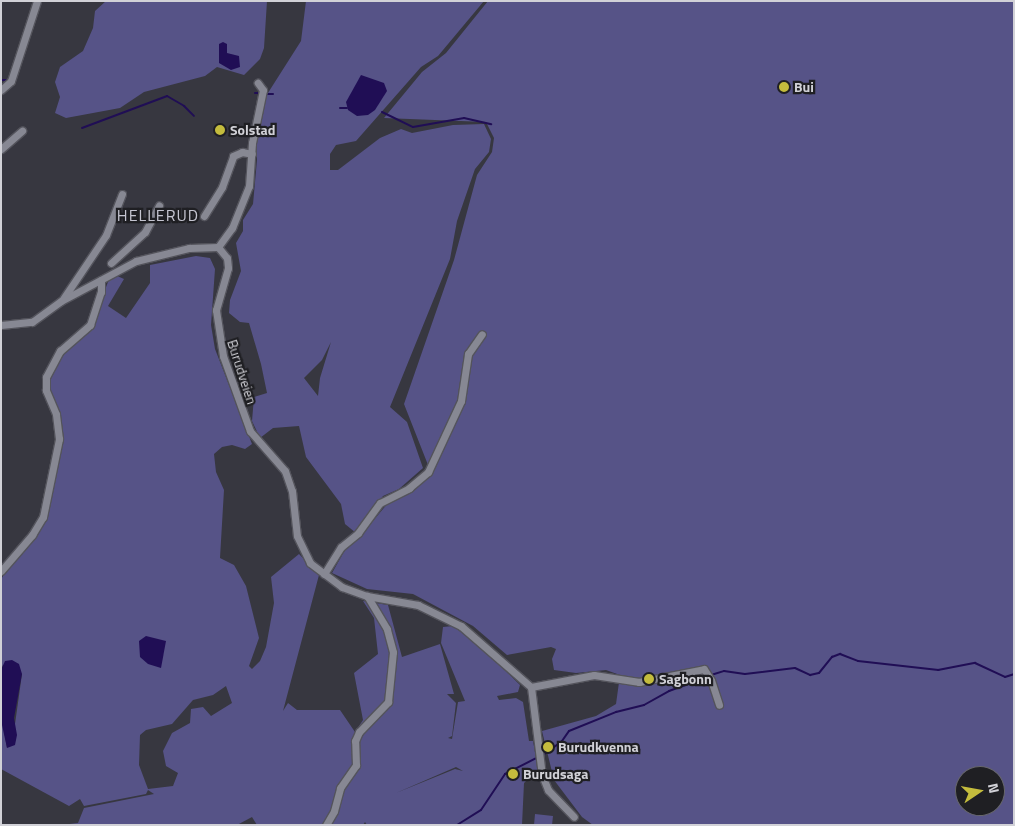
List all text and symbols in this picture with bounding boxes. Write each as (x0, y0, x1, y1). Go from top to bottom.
place label: Bui (794, 79, 814, 95)
marker: Bui (778, 81, 790, 93)
place label: Solstad (230, 122, 275, 138)
marker: Solstad (214, 124, 226, 136)
district label: HELLERUD (116, 205, 200, 225)
street label: Burudveien (224, 338, 260, 406)
place label: Sagbonn (659, 671, 712, 687)
marker: Sagbonn (643, 673, 655, 685)
place label: Burudkvenna (558, 739, 639, 755)
marker: Burudkvenna (542, 741, 554, 753)
place label: Burudsaga (523, 766, 588, 782)
north arrow (955, 766, 1005, 816)
marker: Burudsaga (507, 768, 519, 780)
text: N (983, 781, 1005, 795)

